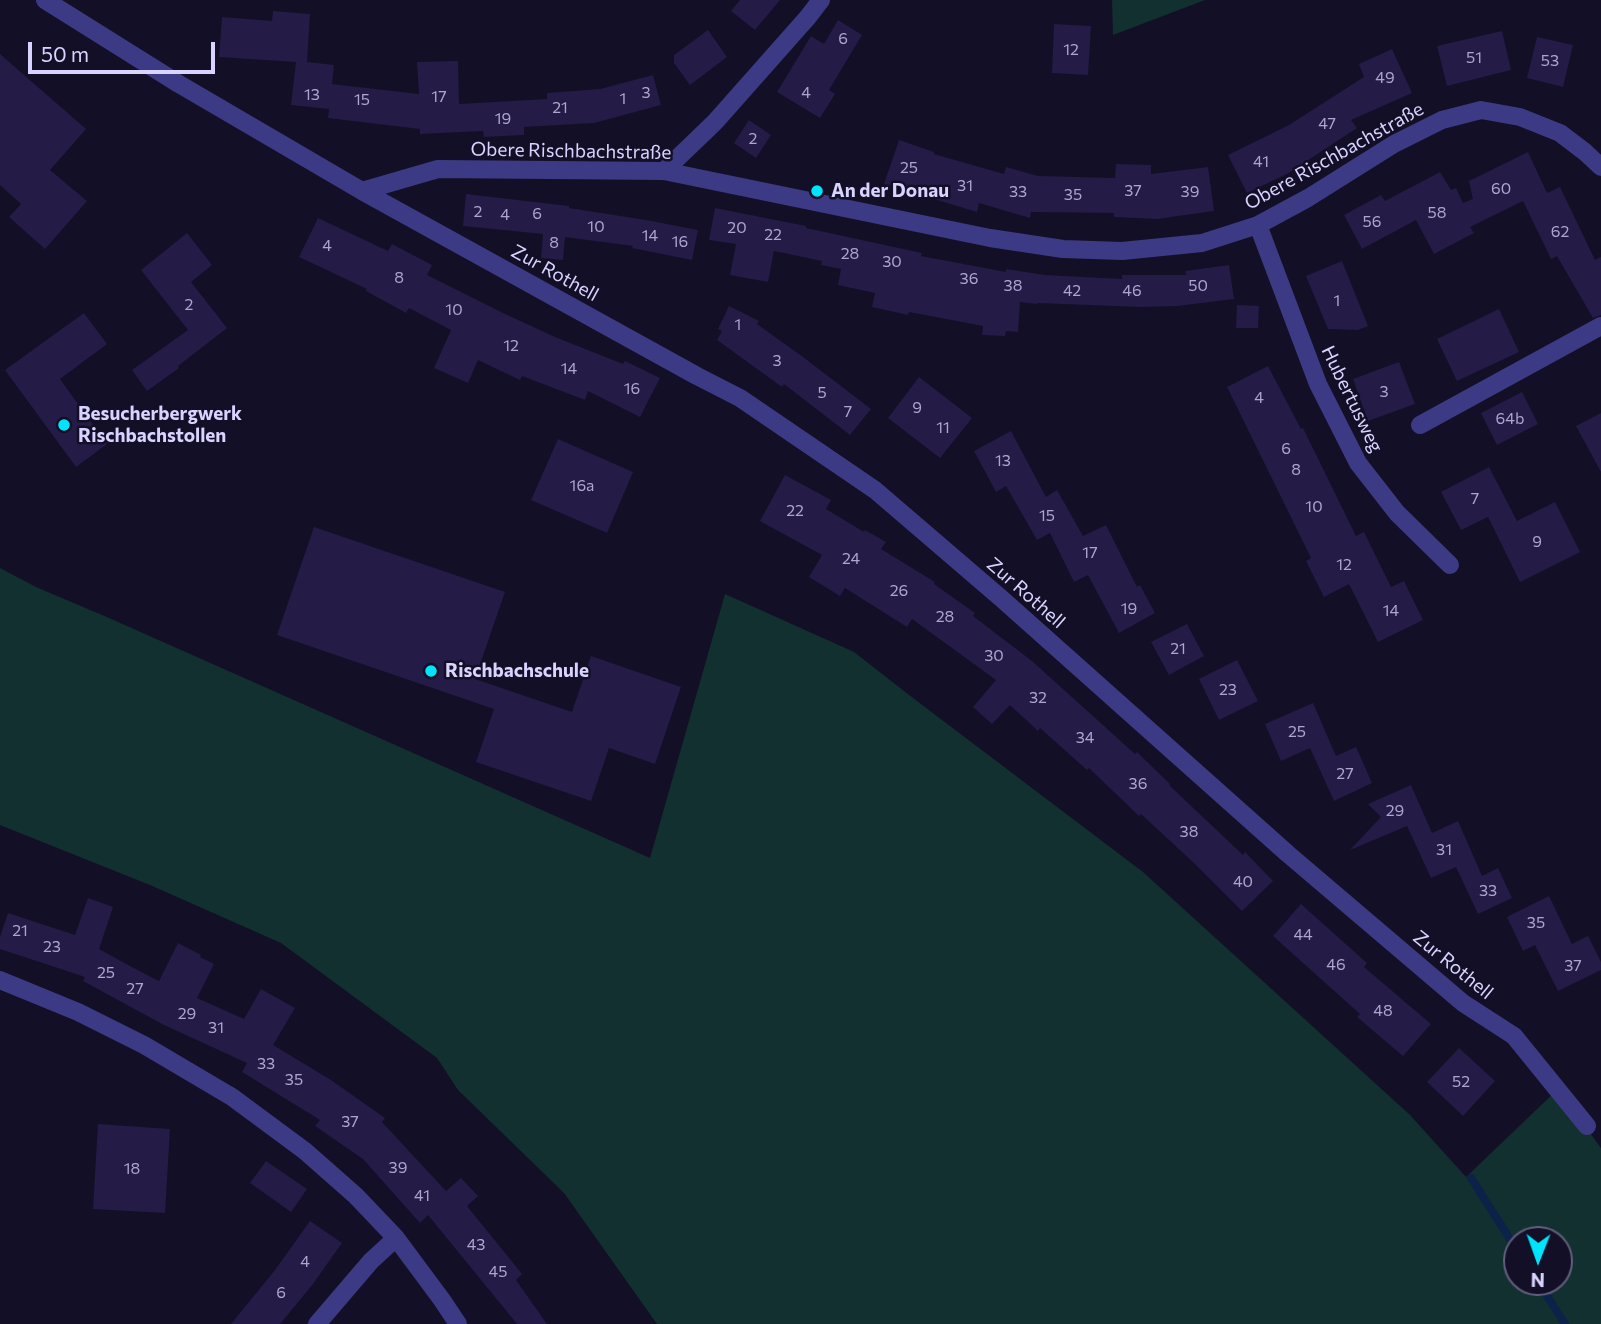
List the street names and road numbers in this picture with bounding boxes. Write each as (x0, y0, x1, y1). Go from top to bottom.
street label: Obere Rischbachstraße (1241, 97, 1427, 215)
street label: Obere Rischbachstraße (470, 138, 672, 164)
street label: Zur Rothell (507, 240, 603, 306)
street label: Hubertusweg (1316, 342, 1388, 456)
street label: Zur Rothell (982, 553, 1070, 633)
street label: Zur Rothell (1408, 926, 1498, 1004)

